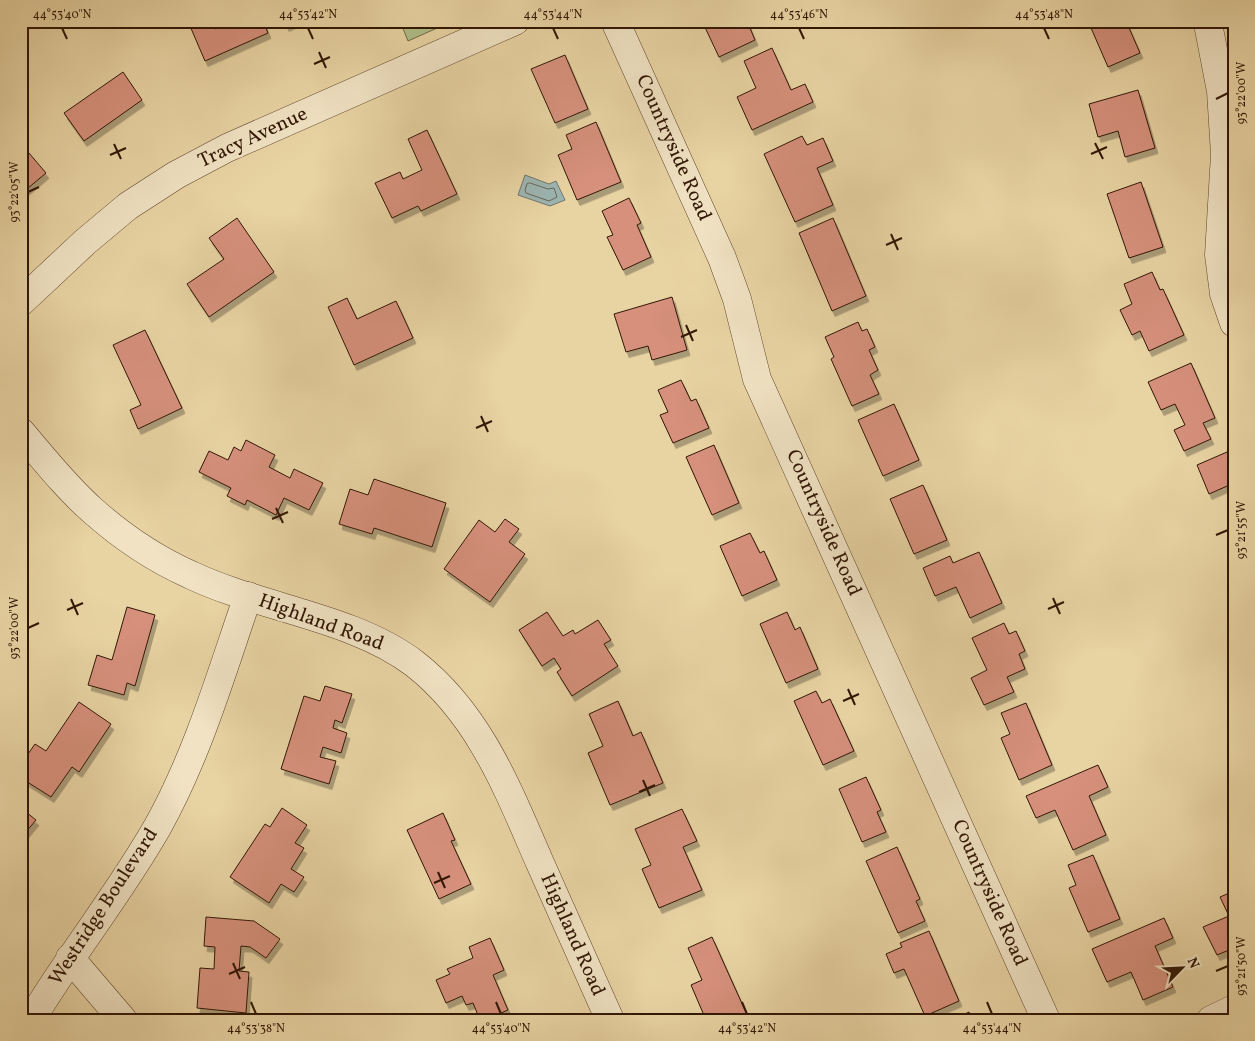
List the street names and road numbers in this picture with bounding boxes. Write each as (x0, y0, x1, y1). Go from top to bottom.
street label: Countryside Road (628, 70, 718, 226)
street label: Tracy Avenue (194, 100, 312, 176)
street label: Countryside Road (778, 445, 868, 601)
street label: Highland Road (254, 587, 388, 659)
street label: Countryside Road (944, 815, 1034, 971)
street label: Westridge Boulevard (42, 823, 166, 991)
street label: Highland Road (532, 869, 612, 1001)

